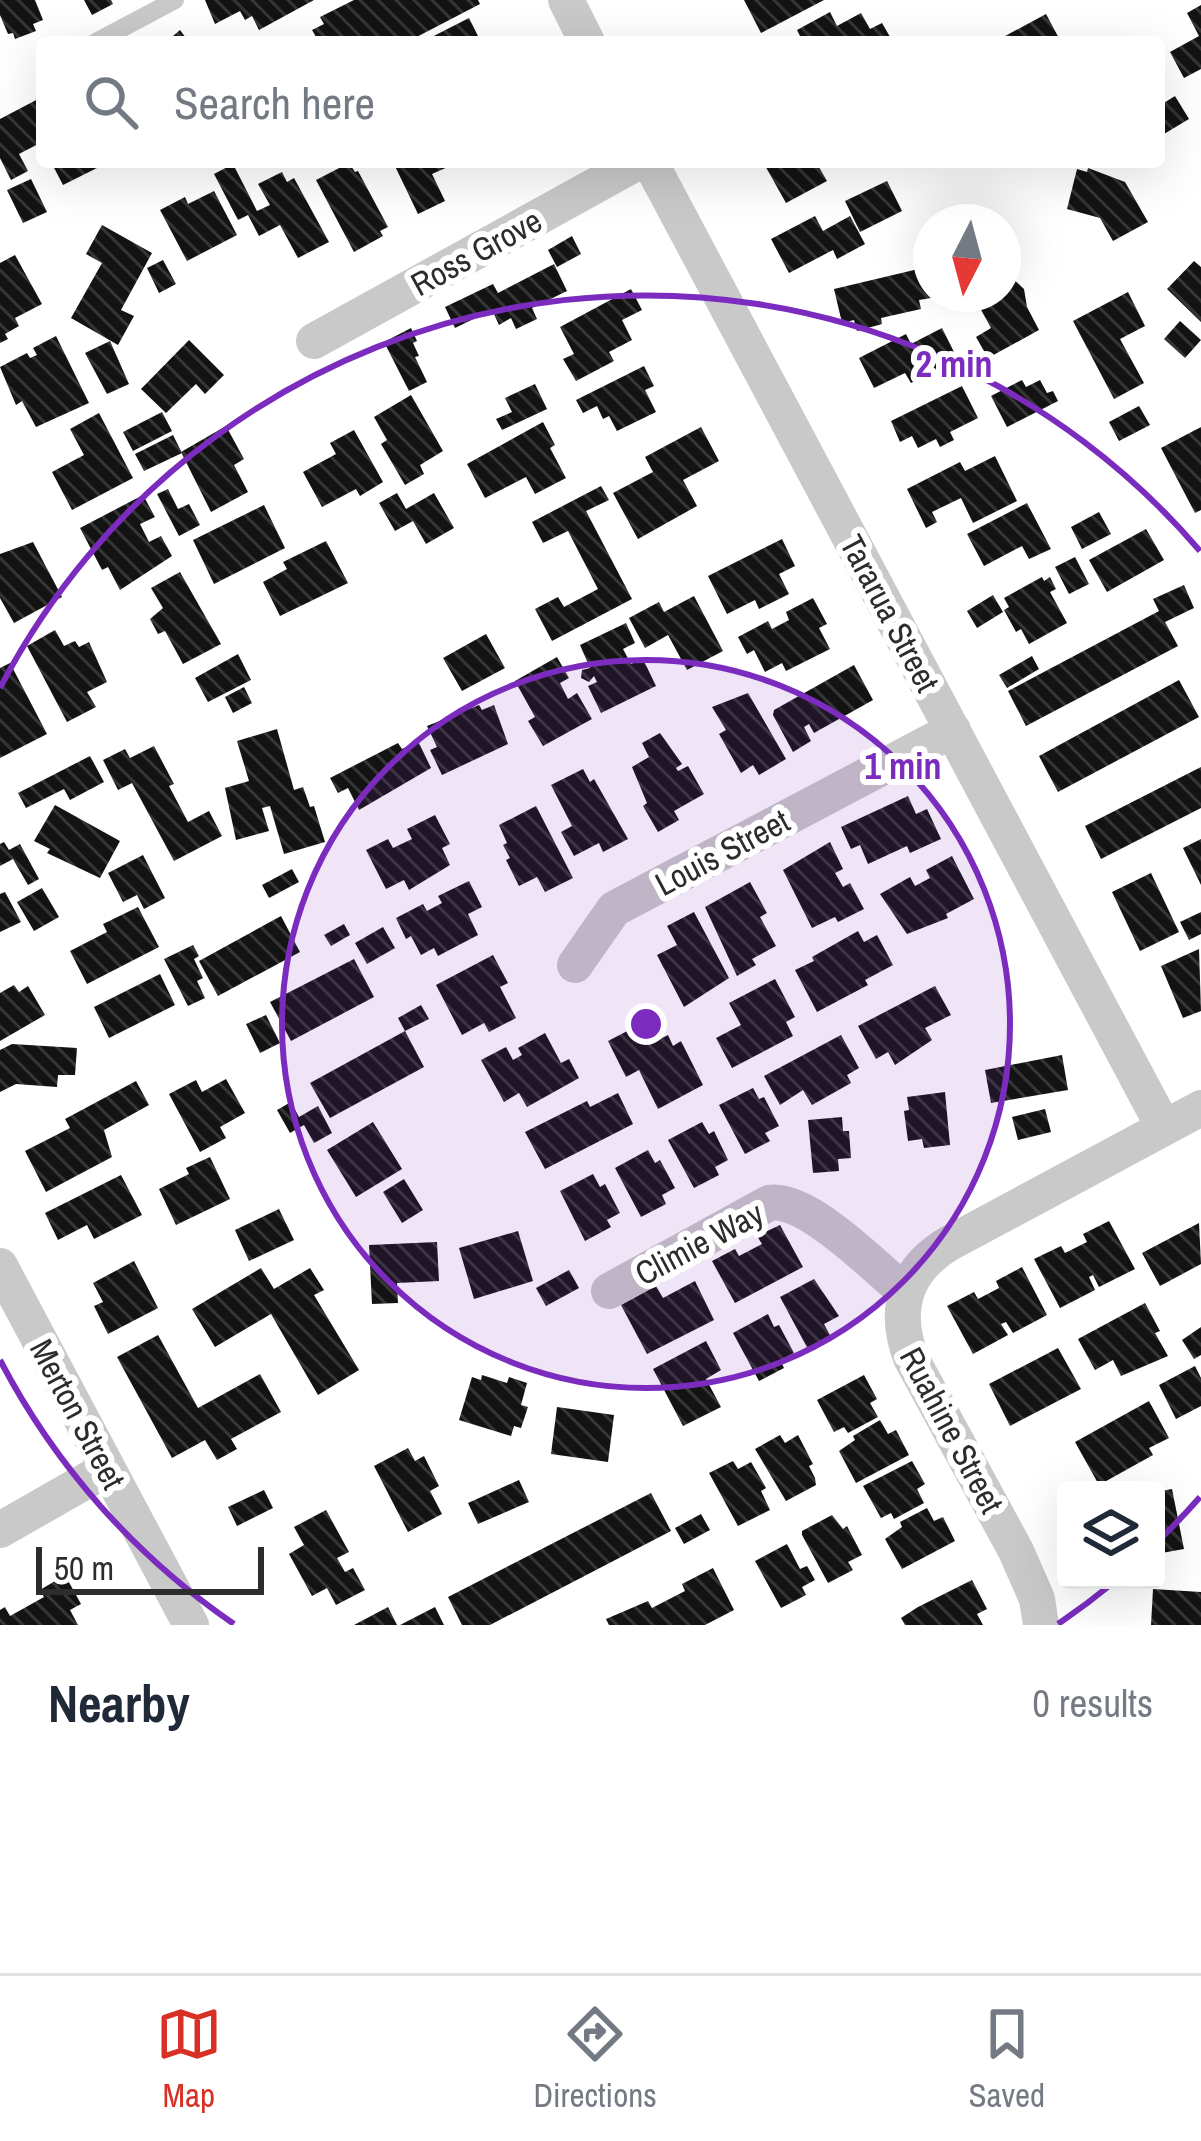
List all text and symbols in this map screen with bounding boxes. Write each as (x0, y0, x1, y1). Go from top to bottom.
search box (36, 36, 1165, 168)
icon: search (78, 69, 144, 135)
text: Search here (174, 72, 375, 133)
street label: Ross Grove (403, 198, 549, 306)
north arrow (913, 204, 1021, 312)
text: 2 min (915, 340, 993, 388)
street label: Tararua Street (830, 527, 950, 699)
text: 1 min (864, 742, 942, 790)
street label: Louis Street (647, 798, 797, 906)
centre of rings (625, 1003, 667, 1045)
street label: Climie Way (627, 1191, 771, 1295)
street label: Merton Street (20, 1331, 136, 1497)
street label: Ruahine Street (890, 1339, 1014, 1521)
map controls (1057, 1481, 1165, 1589)
button: layers (1057, 1481, 1165, 1589)
scale bar (36, 1541, 264, 1594)
text: 50 m (54, 1546, 114, 1590)
text: Nearby (48, 1669, 190, 1738)
text: 0 results (1032, 1677, 1153, 1729)
tab: Map (156, 2001, 222, 2117)
tab: Directions (533, 2001, 657, 2117)
tab: Saved (968, 2001, 1045, 2117)

